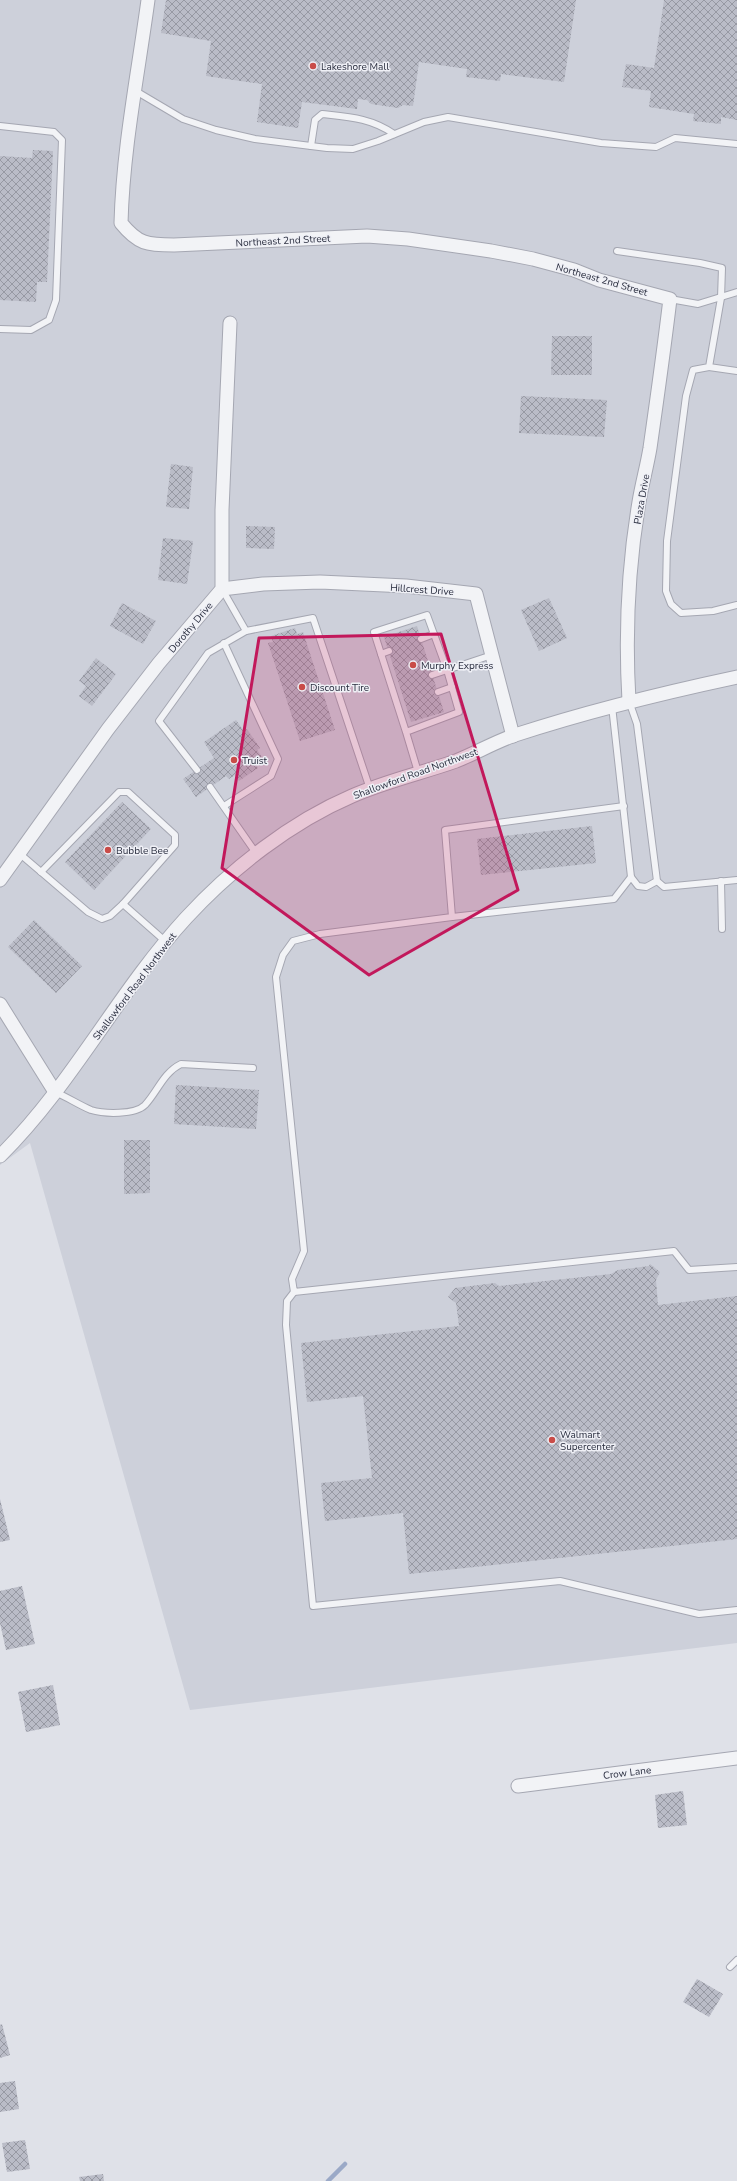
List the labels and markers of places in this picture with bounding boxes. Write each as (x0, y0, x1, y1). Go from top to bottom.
place label: Lakeshore Mall (321, 60, 389, 74)
marker: Lakeshore Mall (308, 61, 318, 71)
place label: Murphy Express (421, 659, 493, 673)
marker: Murphy Express (408, 660, 418, 670)
place label: Discount Tire (310, 681, 369, 695)
marker: Discount Tire (297, 682, 307, 692)
place label: Truist (242, 754, 268, 768)
marker: Truist (229, 755, 239, 765)
place label: Bubble Bee (116, 844, 168, 858)
marker: Bubble Bee (103, 845, 113, 855)
place label: Walmart Supercenter (560, 1428, 615, 1454)
marker: Walmart Supercenter (547, 1435, 557, 1445)

